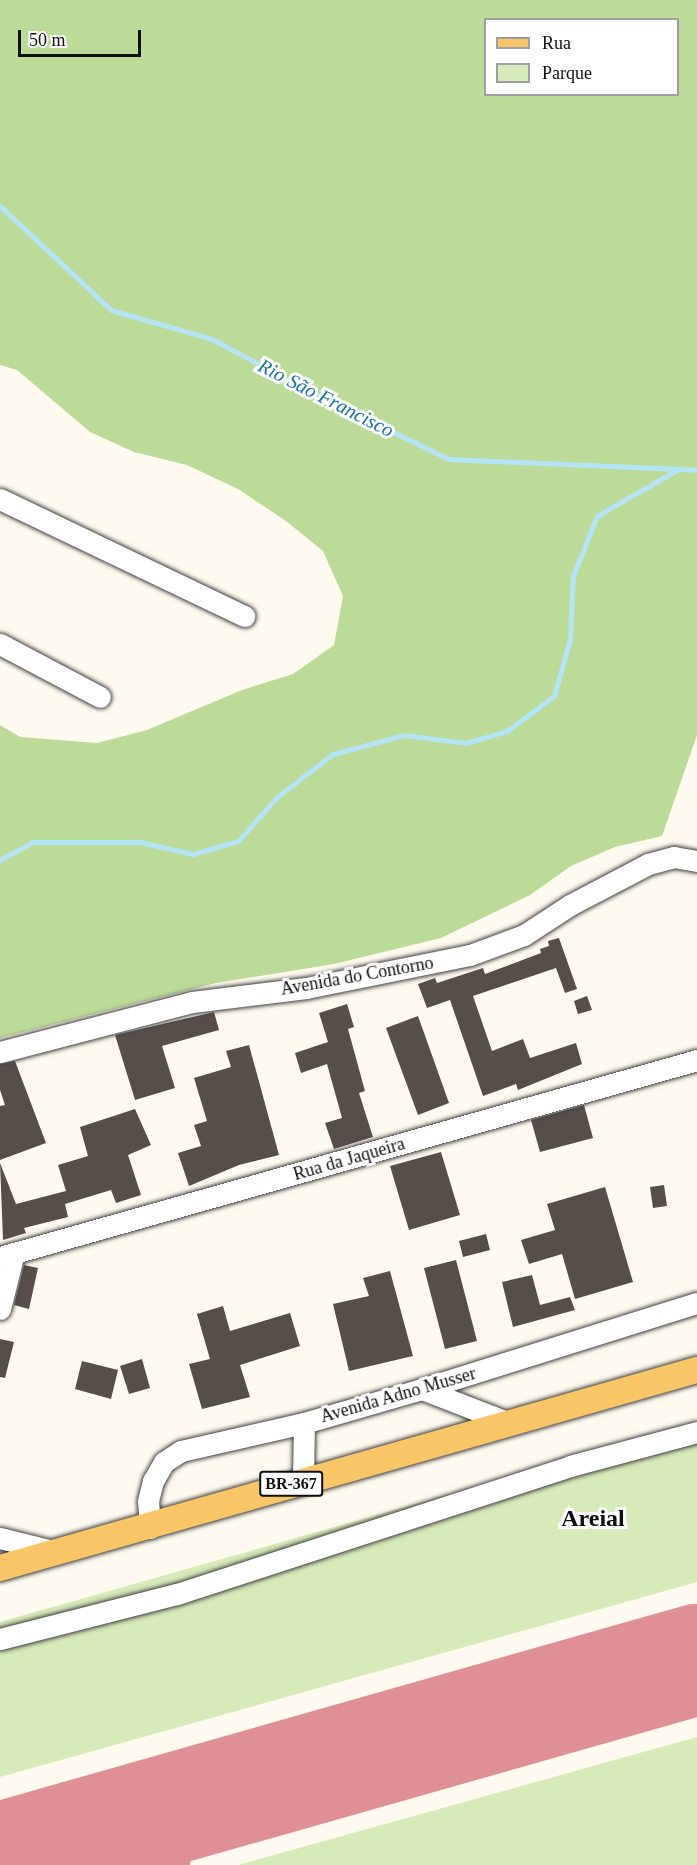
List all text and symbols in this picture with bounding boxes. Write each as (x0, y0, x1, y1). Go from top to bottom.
scale bar (21, 18, 144, 56)
legend (484, 18, 679, 96)
text: 50 m (29, 30, 66, 50)
text: Rua (542, 33, 571, 53)
text: Parque (542, 63, 592, 83)
water label: Rio São Francisco (254, 354, 398, 442)
street label: Avenida do Contorno (279, 952, 435, 1000)
street label: Rua da Jaqueira (291, 1133, 407, 1185)
street label: Avenida Adno Musser (317, 1362, 479, 1428)
road number: BR-367 (258, 1471, 324, 1497)
district label: Areial (561, 1505, 625, 1533)

